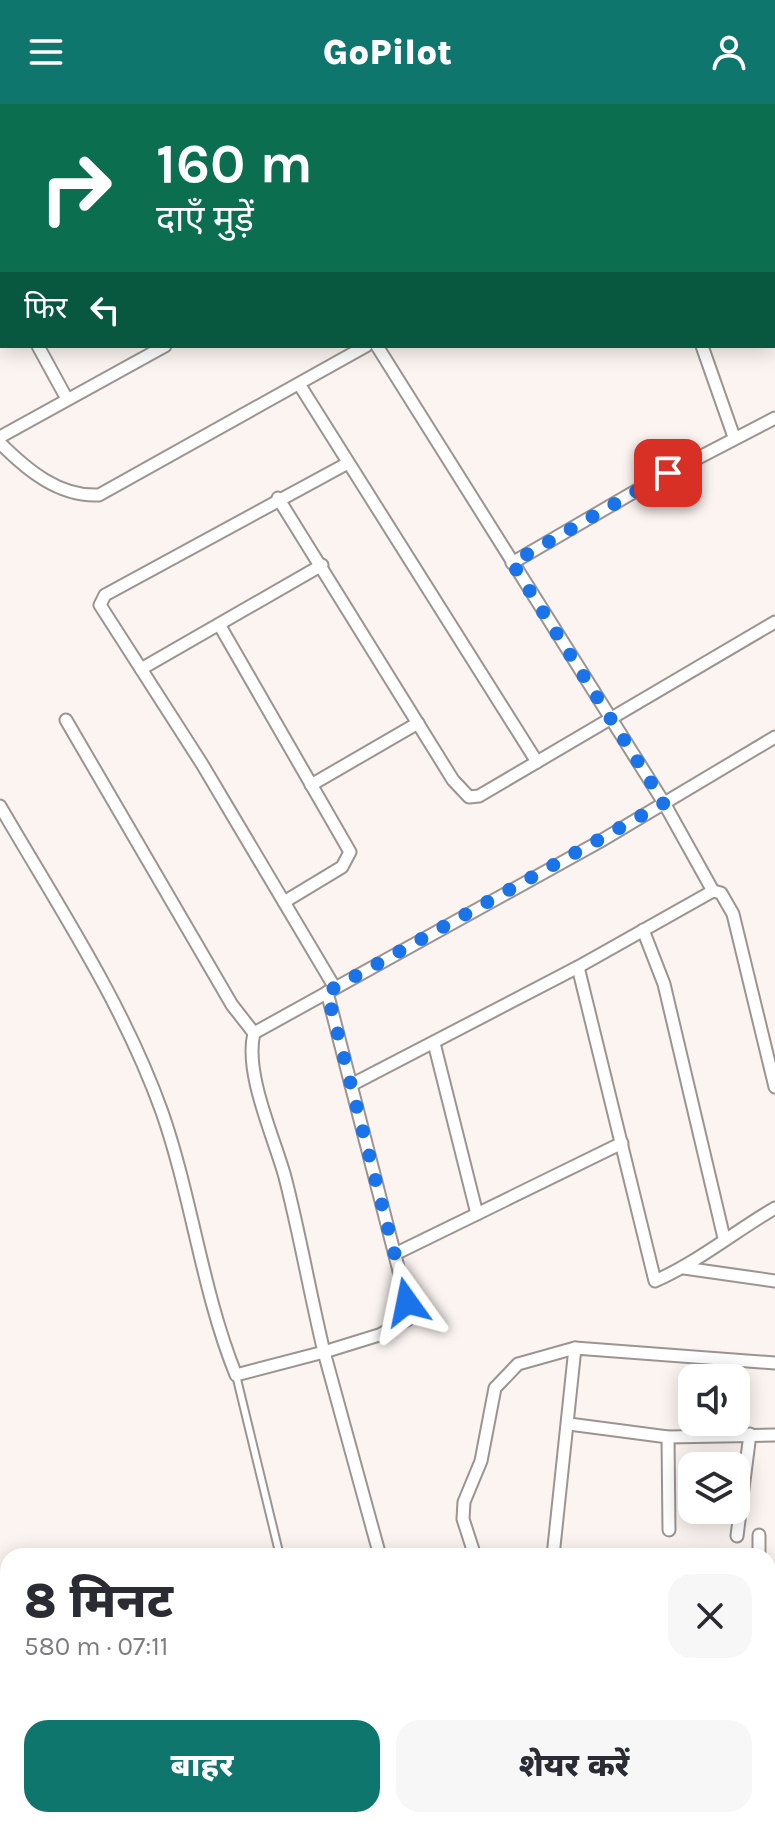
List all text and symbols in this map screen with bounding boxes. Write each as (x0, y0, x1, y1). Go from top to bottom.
icon: menu (24, 30, 68, 74)
icon: person (707, 30, 751, 74)
text: GoPilot (323, 31, 452, 73)
text: 160 m (156, 131, 313, 196)
icon: right (24, 136, 128, 240)
text: दाएँ मुड़ें (156, 198, 254, 240)
icon: left (83, 288, 127, 332)
text: फिर (24, 290, 67, 326)
pin (634, 439, 702, 507)
icon: arrive (646, 451, 690, 495)
position arrow (365, 1260, 449, 1344)
map controls (678, 1364, 750, 1524)
button: sound (678, 1364, 750, 1436)
button: layers (678, 1452, 750, 1524)
text: 8 मिनट (24, 1573, 173, 1629)
button: close (668, 1574, 752, 1658)
text: 580 m · 07:11 (24, 1631, 168, 1662)
button: बाहर (24, 1720, 380, 1812)
button: शेयर करें (396, 1720, 752, 1812)

